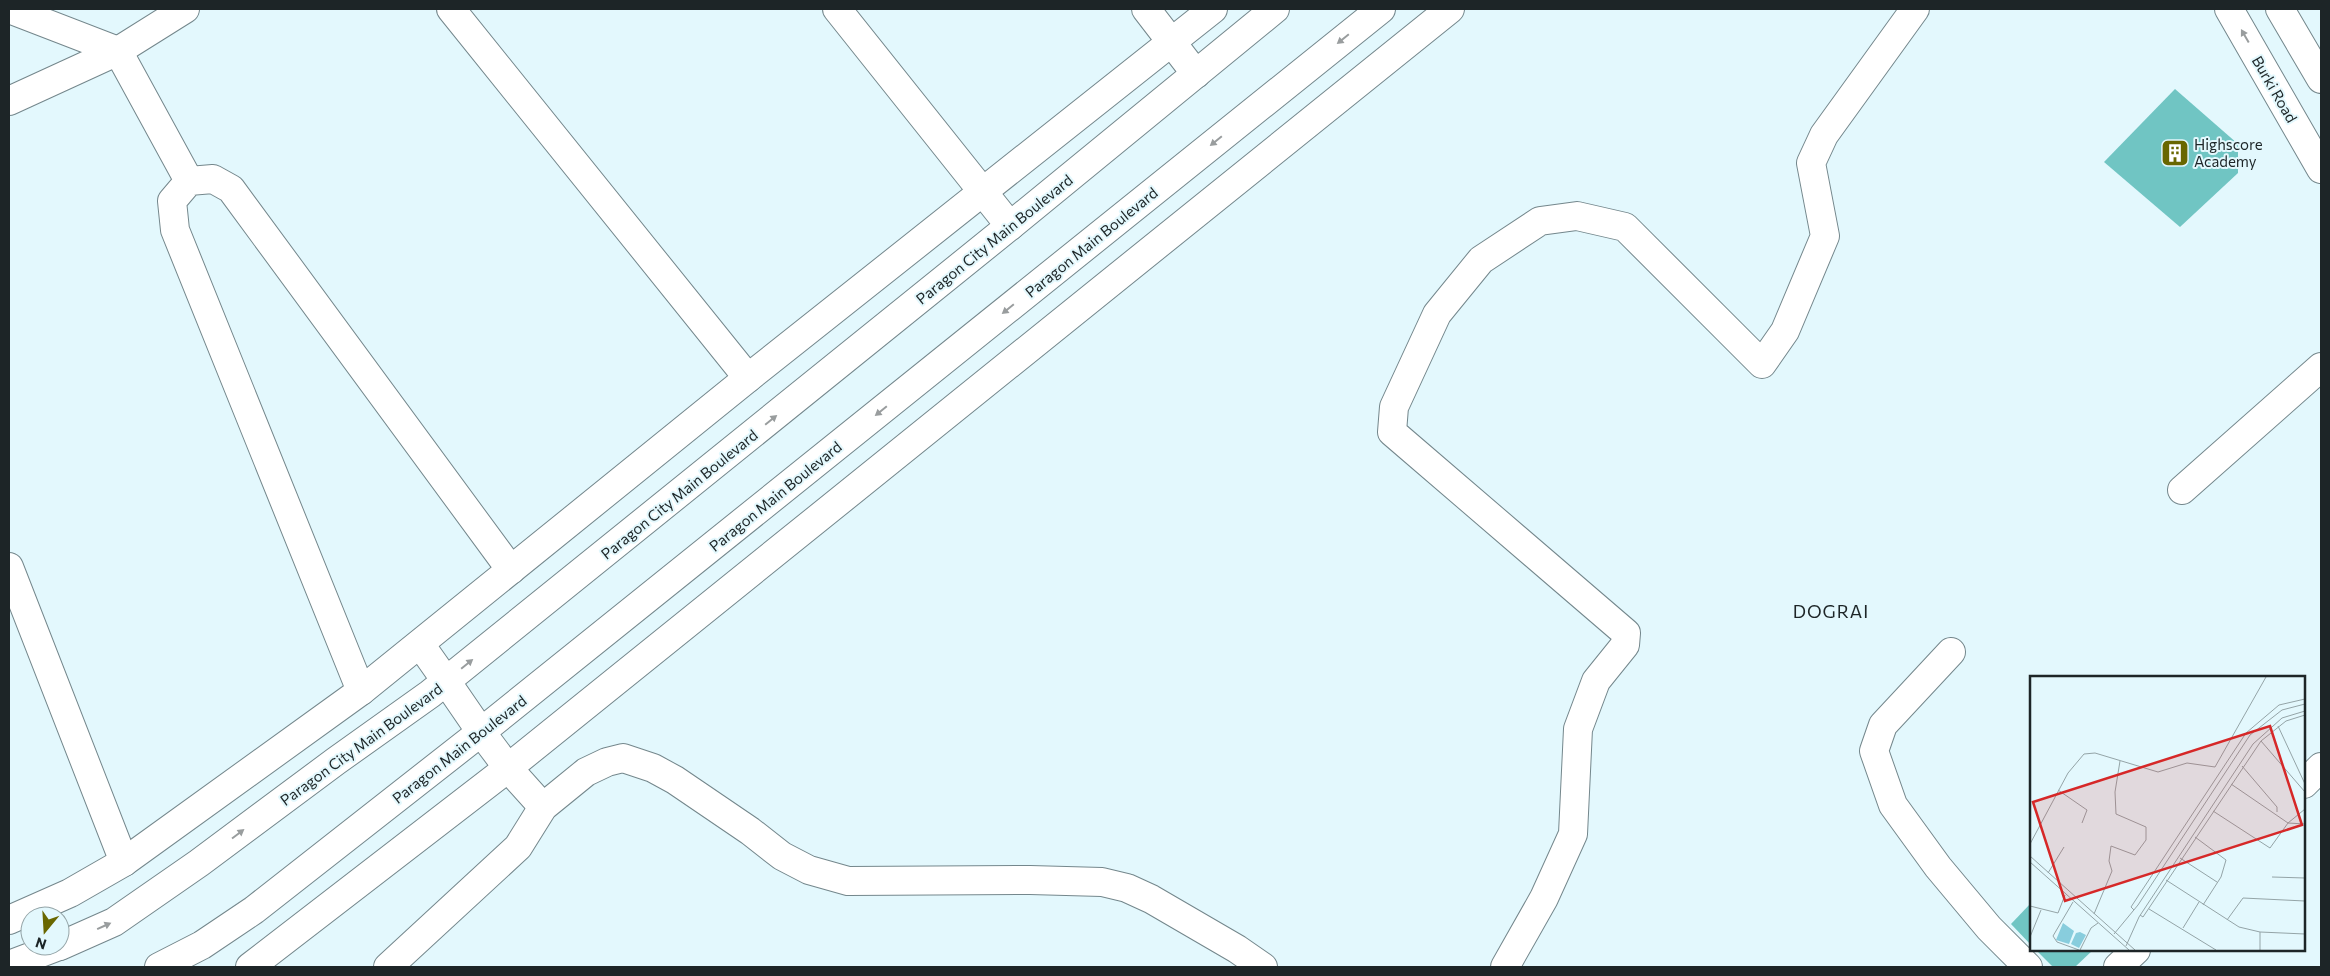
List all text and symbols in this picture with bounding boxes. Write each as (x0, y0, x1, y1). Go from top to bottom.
one-way arrow (2240, 29, 2249, 42)
one-way arrow (1337, 34, 1350, 45)
street label: Burki Road (2249, 52, 2301, 126)
place label: Highscore Academy (2194, 135, 2263, 170)
one-way arrow (1210, 136, 1223, 147)
building icon: Highscore Academy (2160, 138, 2190, 168)
street label: Paragon City Main Boulevard (912, 170, 1076, 308)
street label: Paragon Main Boulevard (1021, 183, 1161, 301)
one-way arrow (1002, 303, 1015, 314)
one-way arrow (875, 405, 888, 416)
one-way arrow (764, 414, 777, 425)
street label: Paragon City Main Boulevard (597, 425, 761, 563)
street label: Paragon Main Boulevard (705, 437, 845, 555)
district label: DOGRAI (1793, 600, 1869, 622)
one-way arrow (460, 659, 473, 670)
inset map (2030, 676, 2305, 951)
street label: Paragon City Main Boulevard (276, 679, 446, 809)
street label: Paragon Main Boulevard (388, 691, 530, 807)
one-way arrow (231, 829, 245, 839)
north arrow (20, 906, 70, 956)
one-way arrow (97, 921, 112, 930)
text: N (33, 934, 48, 954)

